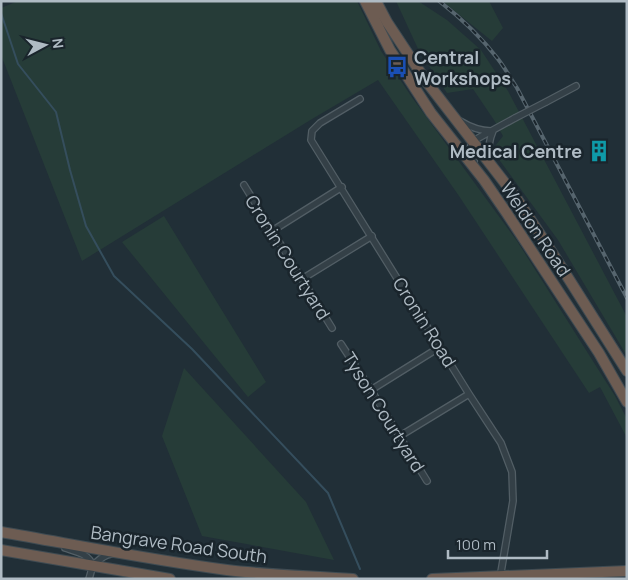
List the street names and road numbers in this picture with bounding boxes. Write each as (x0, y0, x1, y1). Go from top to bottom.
street label: Weldon Road (496, 177, 576, 281)
street label: Cronin Courtyard (240, 190, 336, 324)
street label: Cronin Road (388, 273, 462, 371)
street label: Tyson Courtyard (337, 347, 431, 477)
street label: Bangrave Road South (89, 520, 269, 568)

